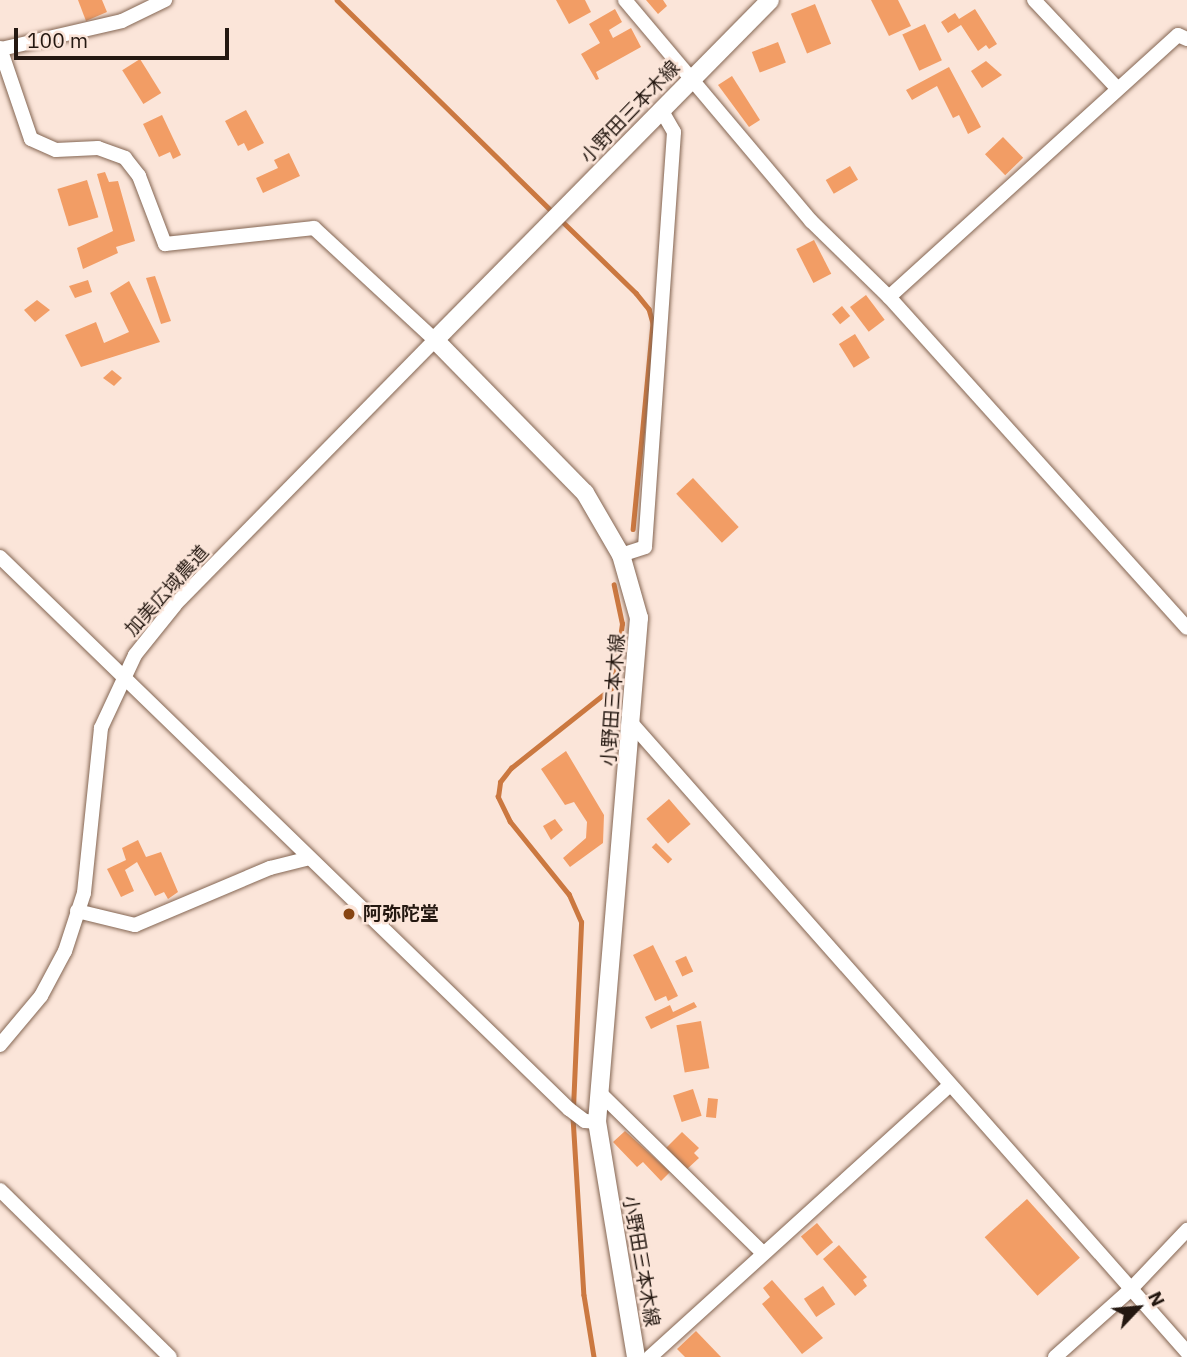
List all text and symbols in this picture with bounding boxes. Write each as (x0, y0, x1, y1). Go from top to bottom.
scale bar (18, 14, 233, 58)
text: 100 m (27, 26, 88, 54)
street label: 小野田三本木線 (576, 56, 684, 168)
street label: 加美広域農道 (120, 541, 214, 641)
street label: 小野田三本木線 (597, 633, 629, 767)
place label: 阿弥陀堂 (363, 903, 439, 925)
marker: 阿弥陀堂 (341, 906, 357, 922)
street label: 小野田三本木線 (618, 1194, 664, 1328)
north arrow (1103, 1273, 1173, 1343)
text: N (1143, 1287, 1171, 1310)

